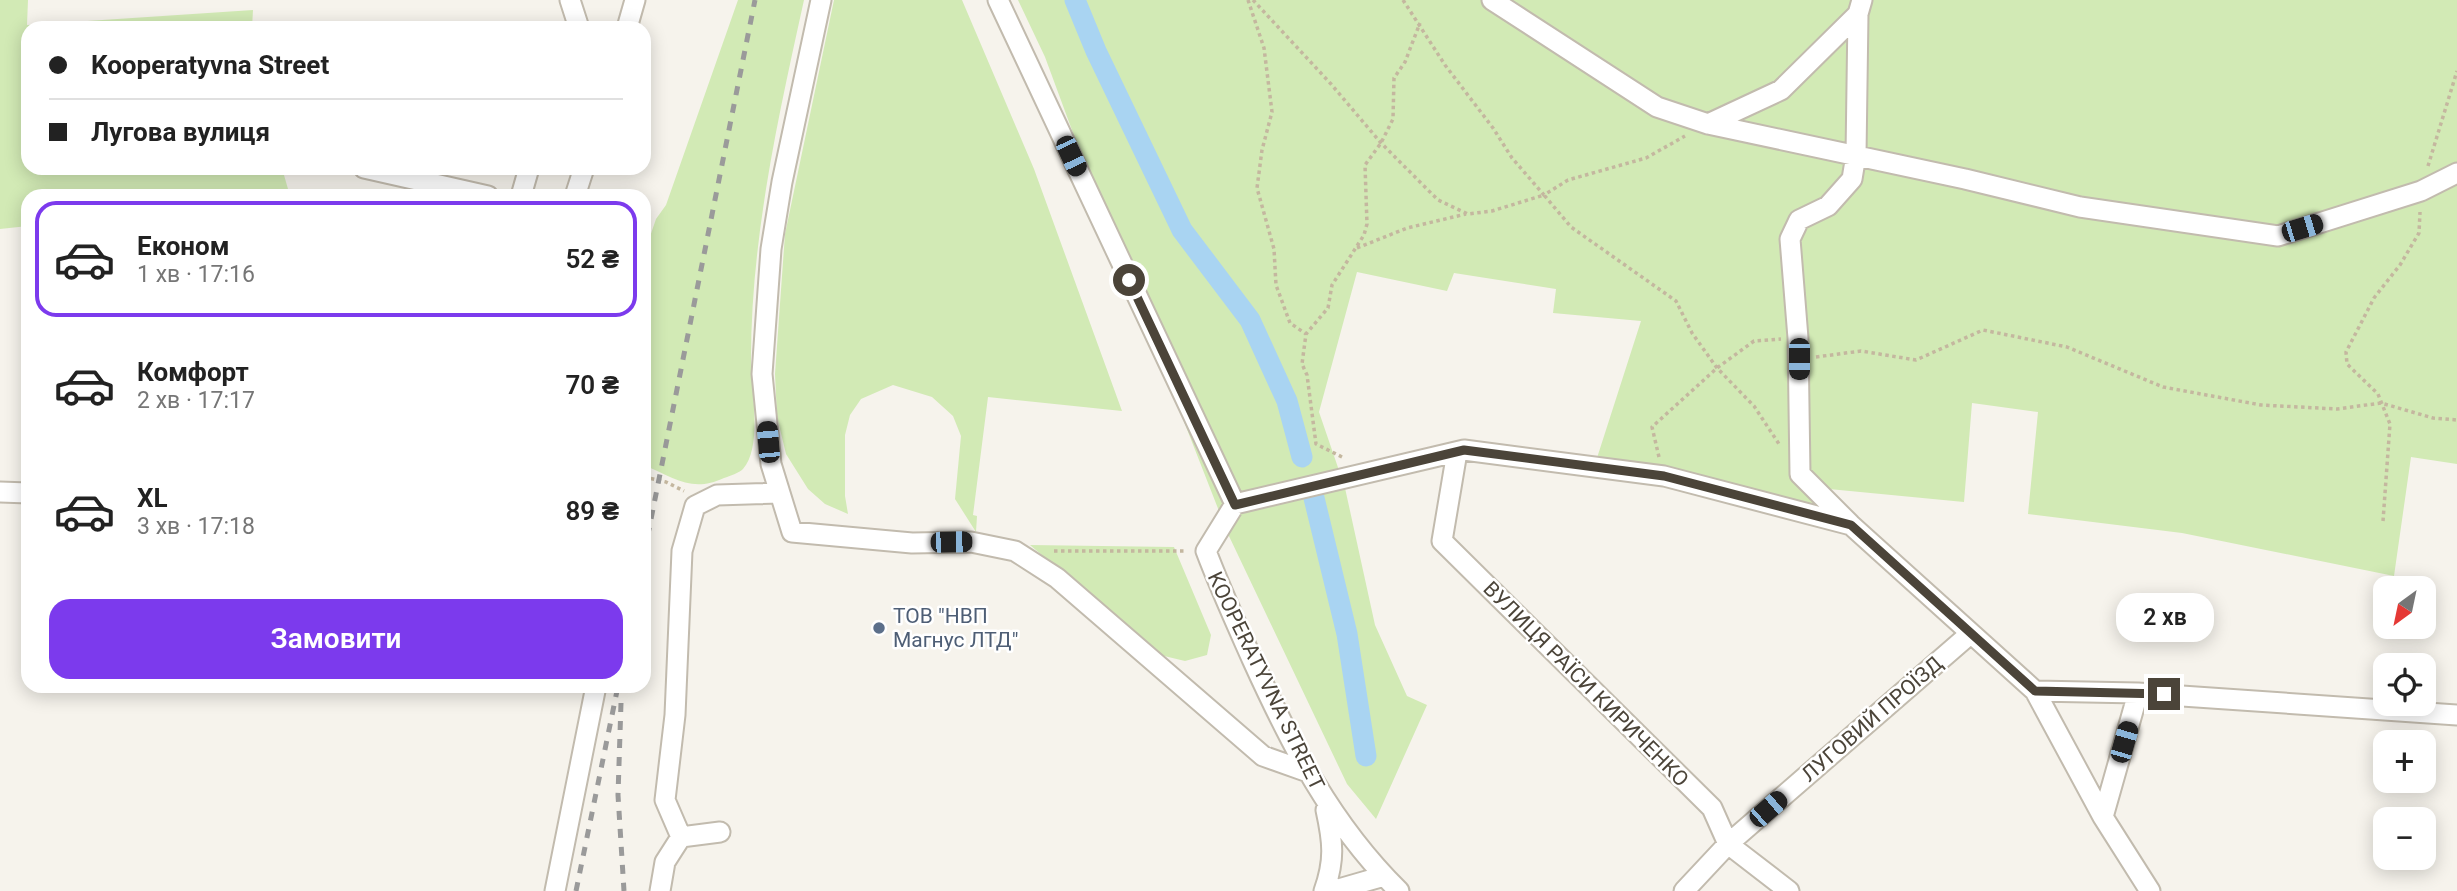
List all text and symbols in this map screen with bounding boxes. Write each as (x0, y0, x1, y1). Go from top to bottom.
text: Kooperatyvna Street (91, 50, 329, 80)
text: Лугова вулиця (91, 117, 270, 147)
car (1053, 133, 1090, 179)
car (2279, 212, 2326, 244)
icon: car (53, 228, 116, 291)
text: Економ (137, 231, 229, 261)
text: 52 ₴ (565, 244, 619, 274)
text: 1 хв · 17:16 (137, 261, 255, 288)
route start (1113, 264, 1145, 296)
car (1789, 338, 1810, 380)
icon: car (53, 354, 116, 417)
text: Комфорт (137, 357, 249, 387)
text: 70 ₴ (565, 370, 619, 400)
text: 2 хв · 17:17 (137, 387, 255, 414)
car (756, 420, 781, 464)
icon: car (53, 480, 116, 543)
text: XL (137, 483, 168, 513)
text: 89 ₴ (565, 496, 619, 526)
text: 3 хв · 17:18 (137, 513, 255, 540)
car (930, 531, 973, 553)
street label: KOOPERATYVNA STREET (1203, 568, 1330, 794)
north arrow (2373, 576, 2436, 639)
map controls (2373, 576, 2436, 870)
street label: ВУЛИЦЯ РАЇСИ КИРИЧЕНКО (1479, 577, 1693, 791)
callout: 2 хв (2115, 592, 2213, 642)
button: Замовити (49, 599, 623, 679)
place label: ТОВ "НВП Магнус ЛТД" (893, 604, 1018, 652)
text: 2 хв (2143, 604, 2187, 631)
marker: ТОВ "НВП Магнус ЛТД" (871, 620, 887, 636)
street label: ЛУГОВИЙ ПРОЇЗД (1797, 651, 1947, 787)
button: locate (2373, 653, 2436, 716)
route end (2148, 678, 2180, 710)
car (2109, 719, 2140, 765)
button: + (2373, 730, 2436, 793)
car (1746, 787, 1791, 831)
button: − (2373, 807, 2436, 870)

